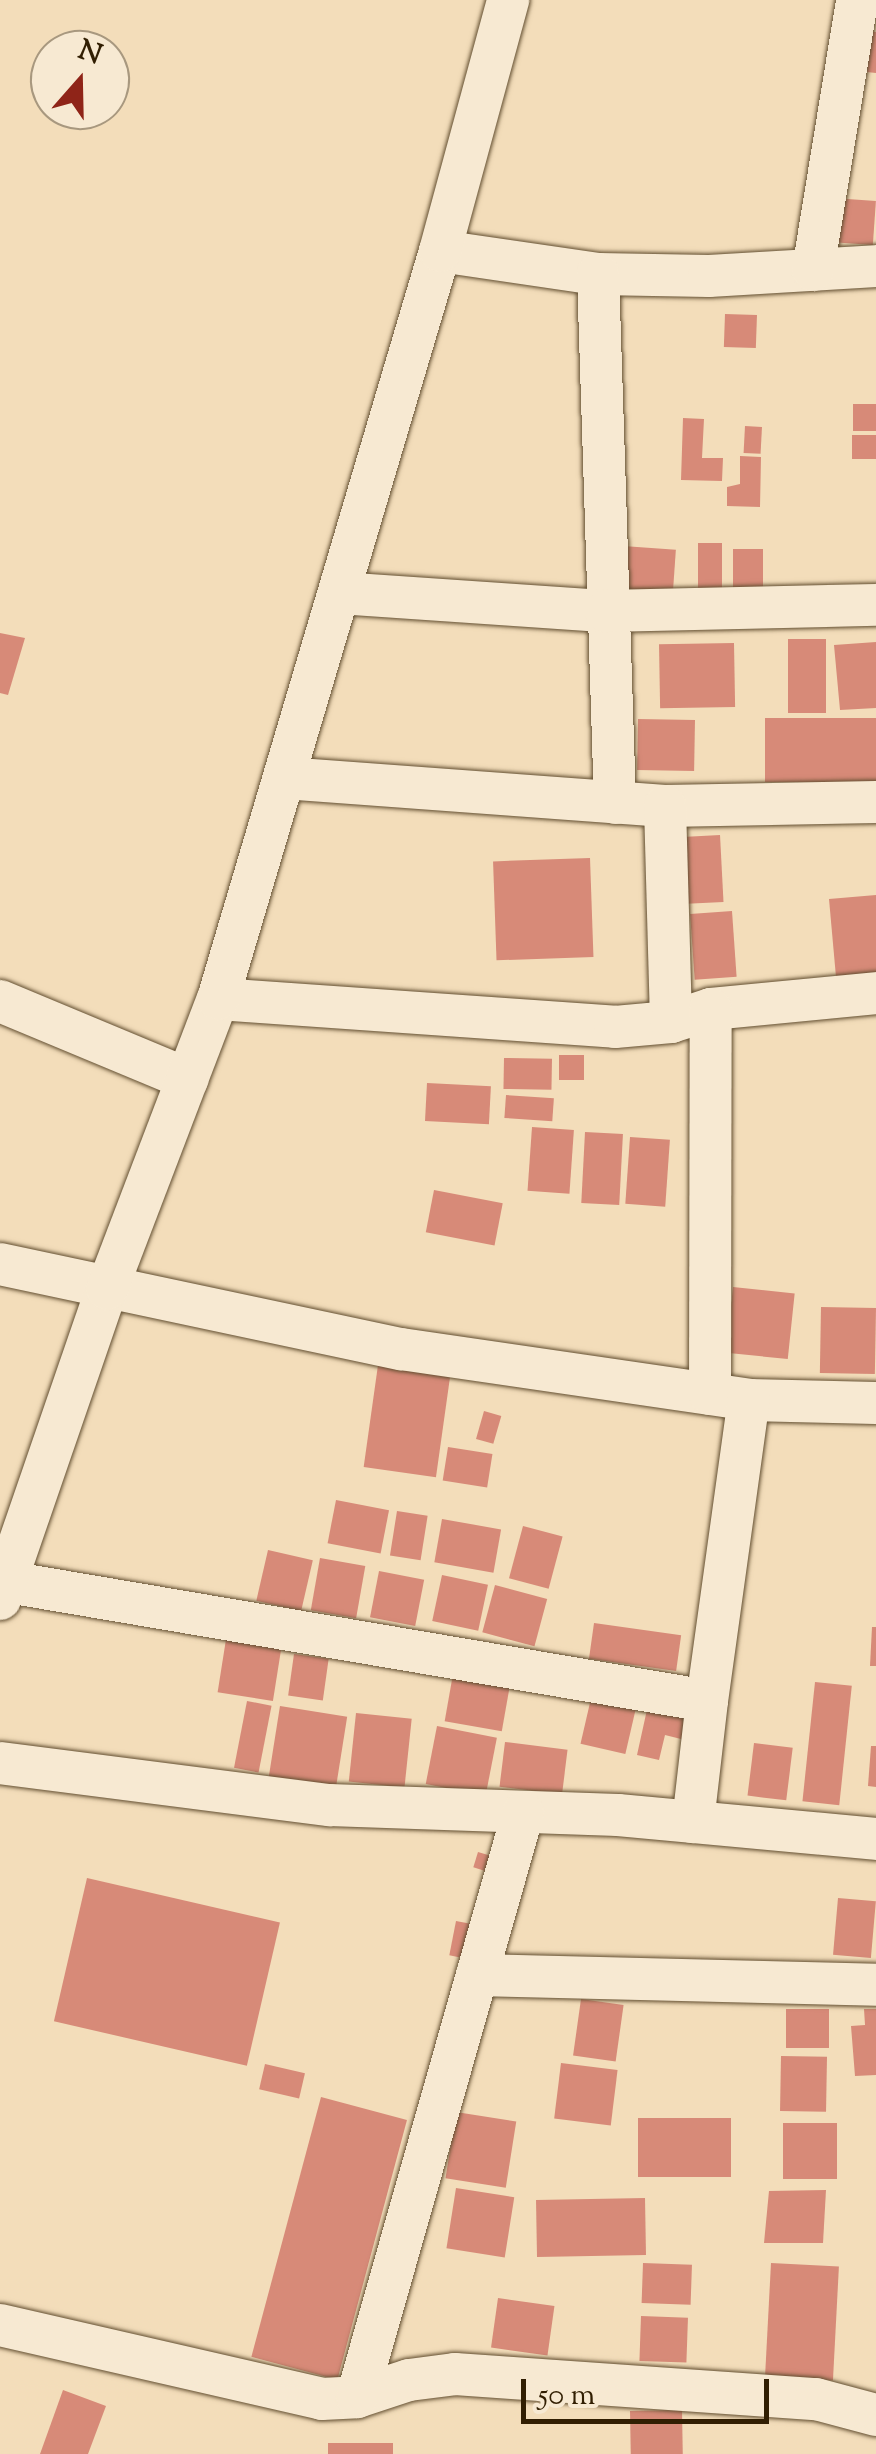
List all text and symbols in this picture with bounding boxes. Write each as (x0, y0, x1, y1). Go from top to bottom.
north arrow (30, 30, 130, 130)
text: N (72, 31, 107, 76)
scale bar (526, 2359, 774, 2421)
text: 50 m (538, 2375, 595, 2418)

